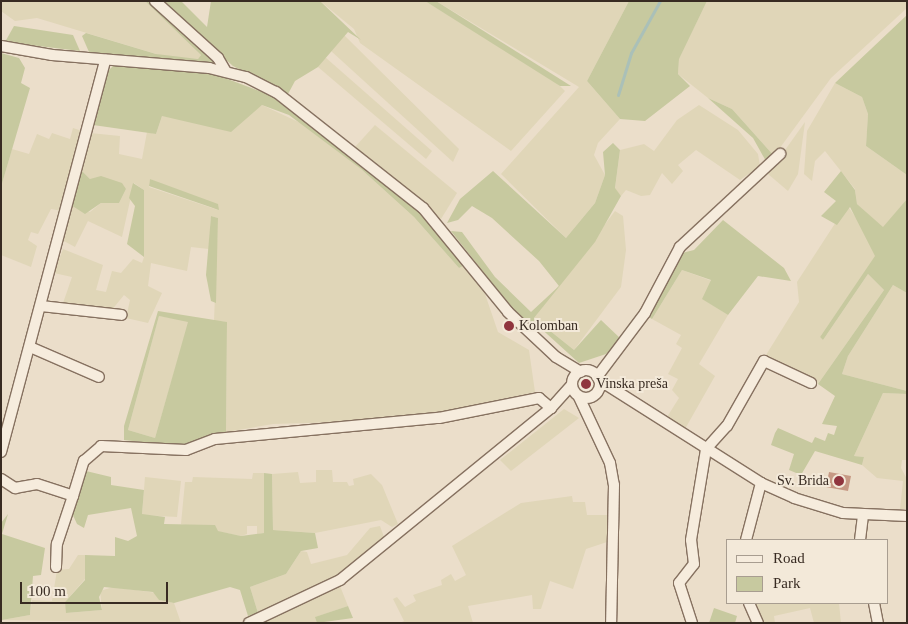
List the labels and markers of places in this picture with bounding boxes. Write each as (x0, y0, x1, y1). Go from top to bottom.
place label: Kolomban (519, 318, 578, 334)
marker: Kolomban (503, 320, 515, 332)
place label: Vinska preša (596, 376, 668, 392)
marker: Vinska preša (580, 378, 592, 390)
place label: Sv. Brida (777, 473, 829, 489)
marker: Sv. Brida (833, 475, 845, 487)

